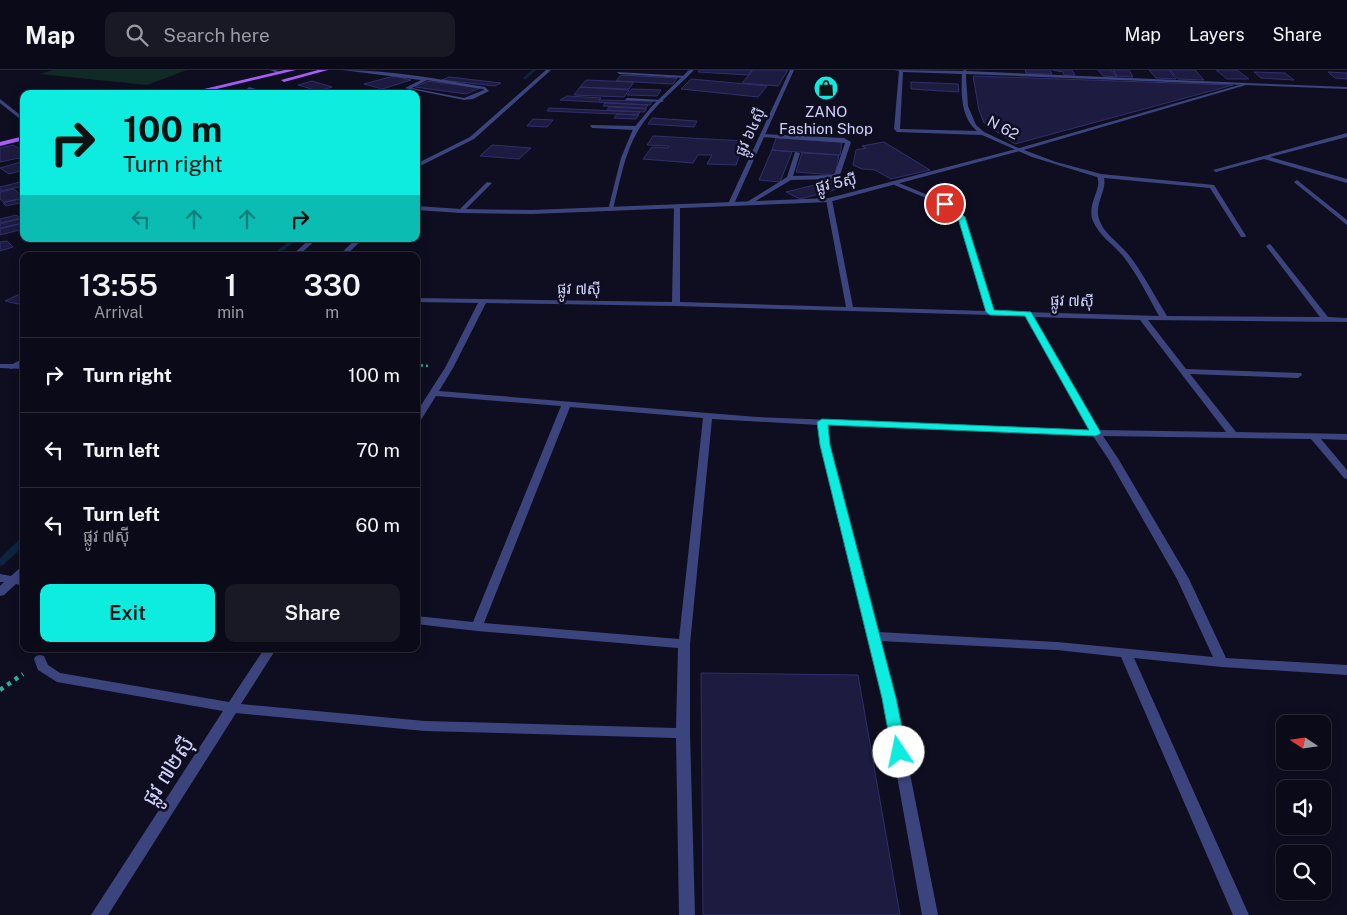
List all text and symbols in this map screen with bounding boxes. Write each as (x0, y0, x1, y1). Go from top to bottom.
search box (105, 12, 455, 57)
text: Map (25, 21, 75, 49)
icon: search (123, 21, 151, 49)
text: Search here (163, 24, 270, 46)
text: Map (1125, 24, 1161, 45)
text: Layers (1189, 24, 1245, 45)
text: Share (1273, 24, 1322, 45)
shop icon: ZANO Fashion Shop (813, 75, 839, 101)
place label: ZANO Fashion Shop (779, 103, 873, 137)
street label: ផ្លូវ ៦៤ស៊ី (731, 105, 773, 161)
text: 100 m (123, 109, 222, 150)
icon: right (40, 110, 105, 175)
street label: N 62 (985, 112, 1022, 143)
text: Turn right (123, 151, 223, 177)
street label: ផ្លូវ 5ស៊ី (814, 170, 859, 200)
pin (924, 183, 966, 225)
icon: arrive (931, 190, 959, 218)
icon: left (127, 205, 155, 233)
icon: ahead (180, 205, 208, 233)
icon: ahead (233, 205, 261, 233)
icon: right (286, 205, 314, 233)
text: 13:55 (79, 267, 158, 303)
text: 1 (224, 267, 237, 303)
text: 330 (303, 267, 361, 303)
street label: ផ្លូវ ៧ស៊ី (557, 280, 601, 303)
street label: ផ្លូវ ៧ស៊ី (1050, 291, 1094, 315)
text: Arrival (94, 303, 143, 322)
text: min (217, 303, 244, 322)
text: m (325, 303, 339, 322)
icon: right (40, 361, 68, 389)
text: Turn right (83, 364, 172, 386)
text: 100 m (348, 364, 400, 386)
icon: left (40, 436, 68, 464)
text: Turn left (83, 439, 160, 461)
text: 70 m (356, 439, 400, 461)
text: Turn left (83, 503, 160, 525)
icon: left (40, 511, 68, 539)
text: 60 m (356, 514, 400, 536)
text: ផ្លូវ ៧ស៊ី (83, 527, 130, 546)
button: Exit (40, 584, 215, 642)
button: Share (225, 584, 400, 642)
north arrow (1276, 715, 1331, 770)
map controls (1276, 715, 1331, 900)
position arrow (872, 725, 924, 777)
street label: ផ្លូវ ៧២ស៊ី (136, 732, 205, 814)
button: sound (1276, 780, 1331, 835)
button: search (1276, 845, 1331, 900)

